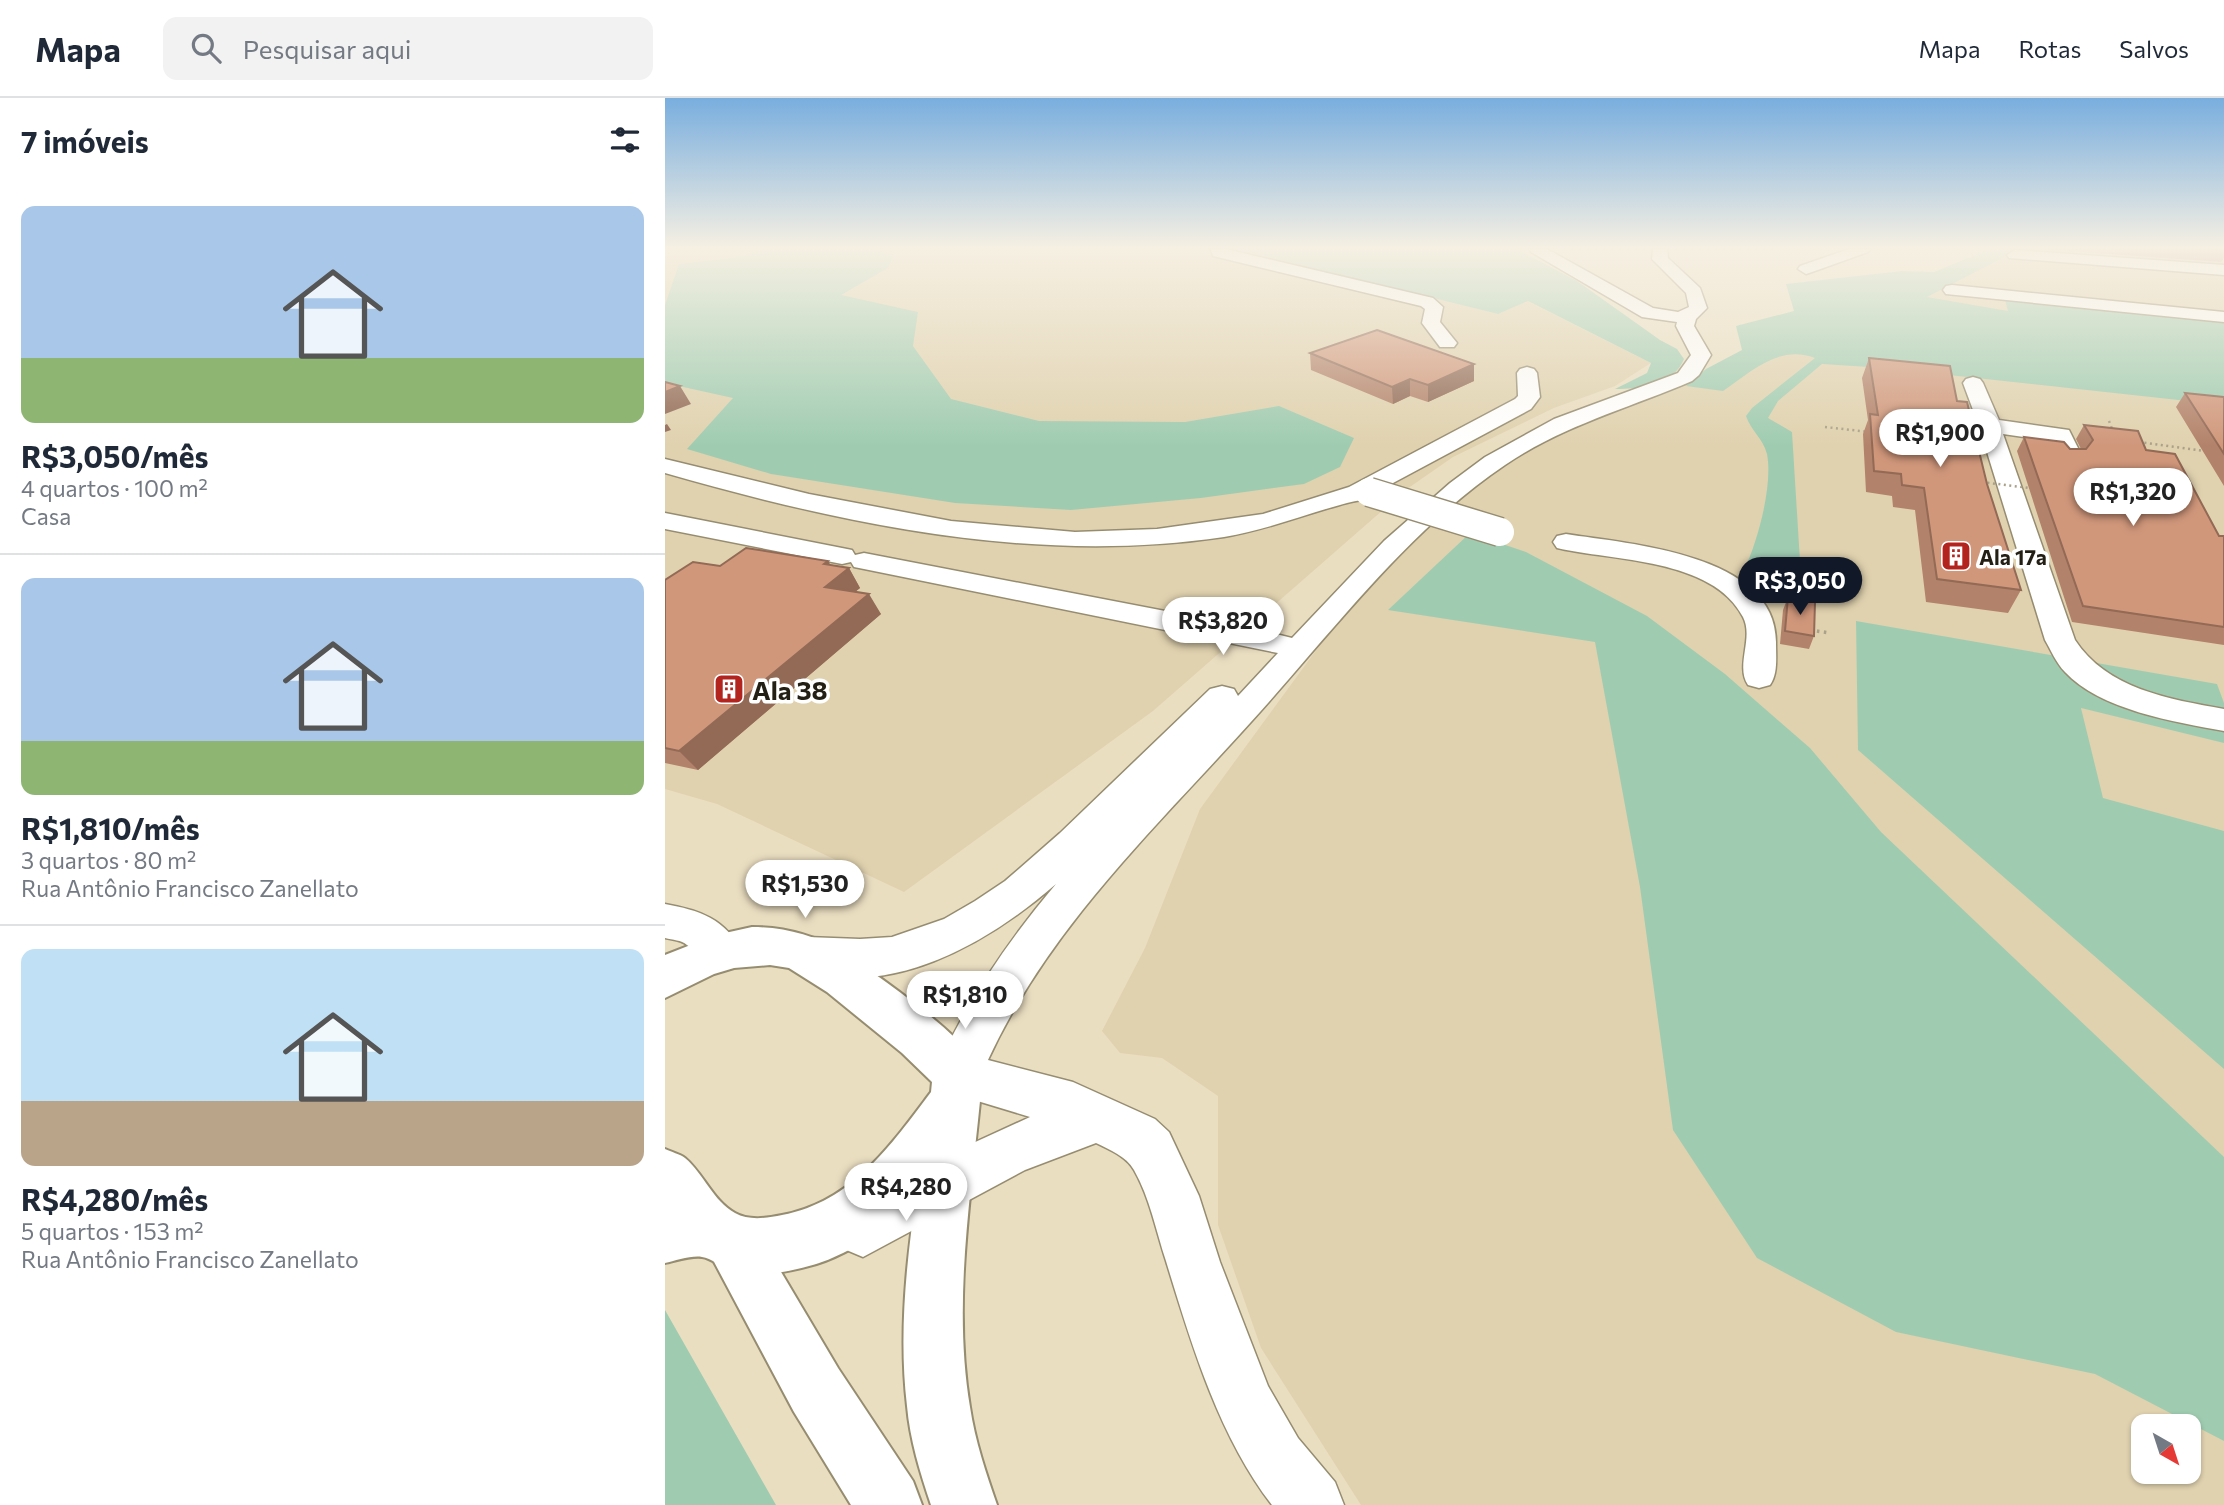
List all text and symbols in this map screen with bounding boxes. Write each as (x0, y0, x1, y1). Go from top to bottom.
search box (163, 17, 653, 80)
text: Mapa (35, 28, 121, 69)
icon: search (187, 29, 225, 67)
text: Pesquisar aqui (243, 33, 411, 64)
text: Mapa (1919, 34, 1981, 63)
text: Rotas (2019, 34, 2081, 63)
text: Salvos (2119, 34, 2189, 63)
icon: filters (606, 121, 644, 159)
text: 7 imóveis (21, 122, 149, 159)
icon: home (270, 251, 396, 377)
pin: R$1,900 (1875, 410, 2005, 469)
text: R$1,900 (1895, 418, 1985, 446)
text: R$3,050/mês (21, 437, 208, 474)
pin: R$1,320 (2068, 468, 2198, 528)
text: 4 quartos · 100 m² (21, 474, 208, 502)
text: R$1,320 (2090, 477, 2176, 505)
text: Casa (21, 502, 71, 530)
building icon: Ala 17a (1939, 539, 1973, 573)
place label: Ala 17a (1979, 544, 2047, 569)
pin: R$3,050 (1735, 558, 1865, 617)
text: R$3,050 (1754, 566, 1846, 594)
pin: R$3,820 (1158, 598, 1288, 657)
text: R$3,820 (1178, 606, 1268, 634)
icon: home (270, 623, 396, 749)
building icon: Ala 38 (712, 672, 746, 706)
place label: Ala 38 (752, 674, 828, 705)
text: R$1,810/mês (21, 809, 200, 846)
text: 3 quartos · 80 m² (21, 846, 196, 874)
pin: R$1,530 (740, 860, 870, 920)
text: R$1,530 (761, 869, 849, 897)
text: Rua Antônio Francisco Zanellato (21, 874, 359, 902)
pin: R$1,810 (900, 972, 1030, 1031)
text: R$1,810 (923, 980, 1007, 1008)
icon: home (270, 994, 396, 1120)
pin: R$4,280 (841, 1164, 971, 1223)
text: R$4,280 (860, 1172, 952, 1200)
text: R$4,280/mês (21, 1180, 208, 1217)
text: 5 quartos · 153 m² (21, 1217, 204, 1245)
text: Rua Antônio Francisco Zanellato (21, 1245, 359, 1273)
north arrow (2131, 1414, 2201, 1484)
map controls (2131, 1414, 2201, 1484)

